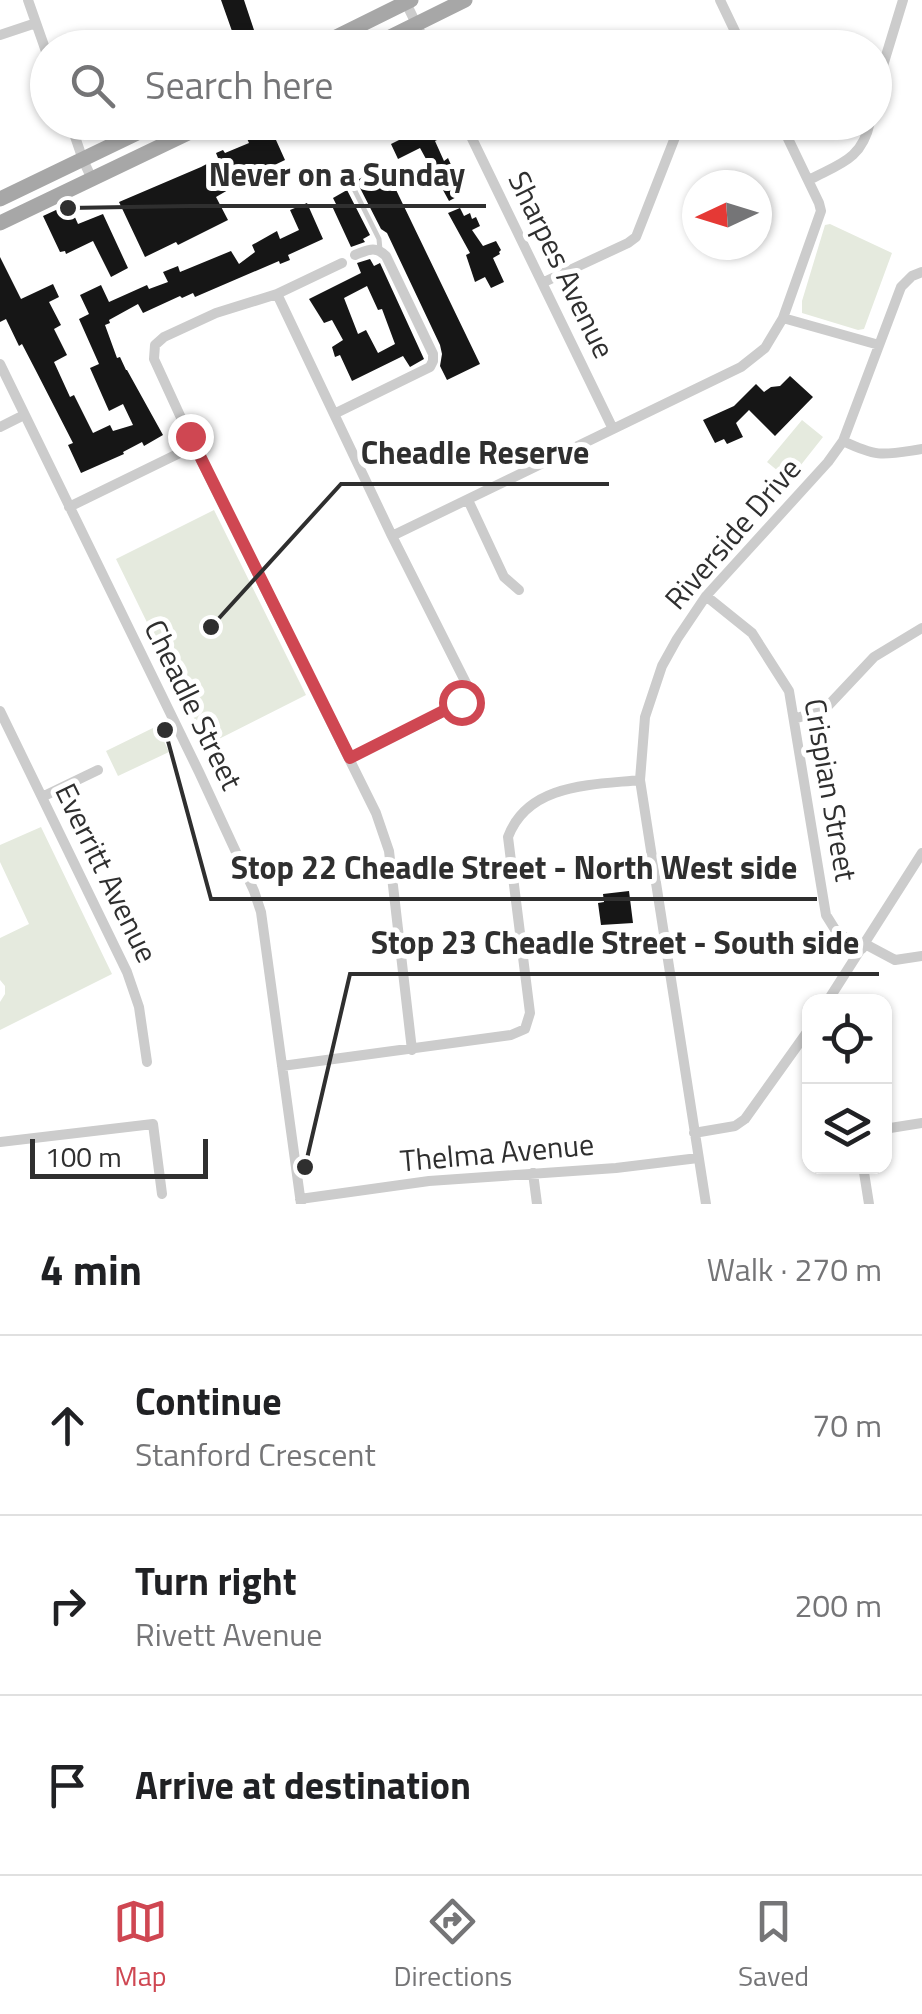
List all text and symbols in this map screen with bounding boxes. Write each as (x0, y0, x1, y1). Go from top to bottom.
search box (30, 30, 892, 140)
text: Search here (145, 56, 333, 114)
icon: search (65, 58, 120, 113)
callout: Never on a Sunday (189, 144, 486, 206)
text: Never on a Sunday (209, 150, 465, 198)
street label: Sharpes Avenue (497, 163, 627, 366)
north arrow (682, 170, 772, 260)
route end (168, 414, 214, 460)
callout: Cheadle Reserve (341, 422, 609, 484)
text: Cheadle Reserve (361, 428, 589, 476)
street label: Riverside Drive (653, 447, 811, 620)
street label: Cheadle Street (133, 612, 255, 798)
route start (439, 680, 485, 726)
street label: Crispian Street (792, 695, 870, 885)
street label: Everritt Avenue (44, 775, 170, 970)
callout: Stop 22 Cheadle Street - North West side (211, 837, 817, 899)
text: Stop 22 Cheadle Street - North West side (231, 843, 797, 891)
callout: Stop 23 Cheadle Street - South side (350, 912, 879, 974)
text: Stop 23 Cheadle Street - South side (371, 918, 859, 966)
map controls (802, 994, 892, 1174)
button: locate (802, 994, 892, 1084)
button: layers (802, 1084, 892, 1174)
street label: Thelma Avenue (398, 1121, 596, 1183)
scale bar (30, 1134, 208, 1178)
text: 100 m (45, 1135, 122, 1178)
text: 4 min (40, 1237, 142, 1301)
text: Walk · 270 m (707, 1245, 882, 1293)
text: Continue (135, 1372, 282, 1430)
icon: ahead (40, 1398, 95, 1453)
text: 70 m (812, 1401, 882, 1449)
text: Stanford Crescent (135, 1430, 376, 1478)
text: Turn right (135, 1552, 297, 1610)
icon: right (40, 1578, 95, 1633)
text: 200 m (794, 1581, 882, 1629)
text: Rivett Avenue (135, 1610, 323, 1658)
text: Arrive at destination (135, 1756, 471, 1814)
icon: arrive (40, 1758, 95, 1813)
tab: Map (113, 1894, 168, 1997)
tab: Directions (394, 1894, 512, 1997)
tab: Saved (738, 1894, 809, 1997)

